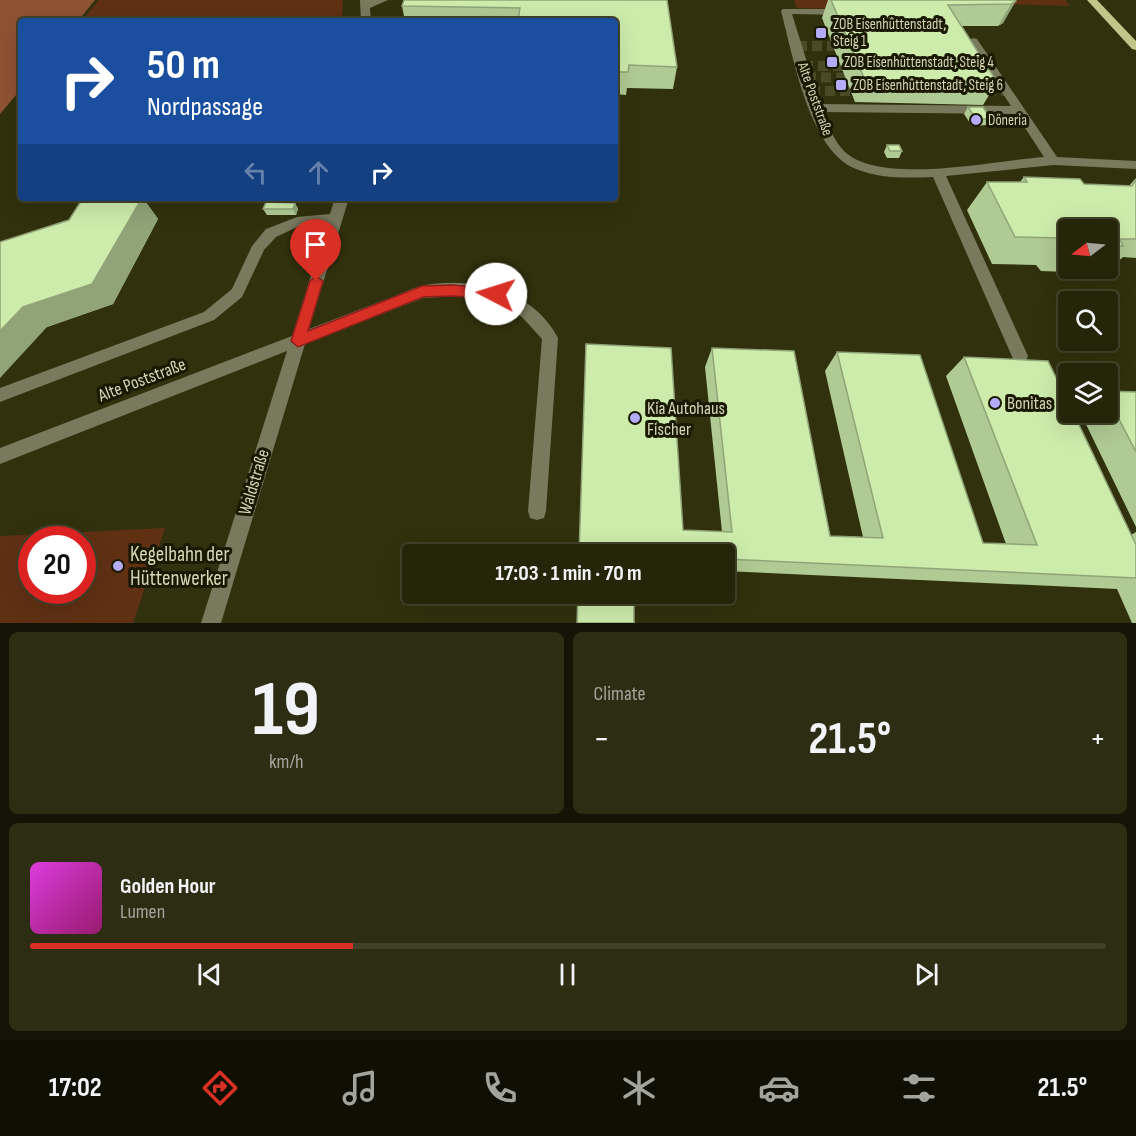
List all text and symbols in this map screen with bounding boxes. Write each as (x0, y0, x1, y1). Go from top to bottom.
place label: ZOB Eisenhüttenstadt, Steig 1 (833, 15, 946, 51)
marker: ZOB Eisenhüttenstadt, Steig 1 (814, 26, 828, 40)
text: 50 m (147, 40, 220, 91)
icon: right (48, 42, 126, 120)
place label: ZOB Eisenhüttenstadt, Steig 4 (844, 53, 994, 72)
marker: ZOB Eisenhüttenstadt, Steig 4 (825, 55, 839, 69)
street label: Alte Poststraße (793, 59, 837, 138)
place label: ZOB Eisenhüttenstadt, Steig 6 (853, 76, 1003, 95)
marker: ZOB Eisenhüttenstadt, Steig 6 (834, 78, 848, 92)
text: Nordpassage (147, 91, 263, 123)
place label: Döneria (988, 111, 1027, 130)
marker: Döneria (969, 113, 983, 127)
icon: left (239, 156, 272, 189)
icon: ahead (302, 156, 335, 189)
icon: right (365, 156, 398, 189)
pin (290, 219, 341, 281)
north arrow (1058, 219, 1118, 279)
map controls (1058, 219, 1118, 423)
icon: arrive (299, 228, 332, 261)
position arrow (464, 262, 528, 326)
button: search (1058, 291, 1118, 351)
street label: Alte Poststraße (94, 354, 189, 407)
button: layers (1058, 363, 1118, 423)
place label: Bonitas (1007, 393, 1052, 414)
marker: Bonitas (988, 396, 1002, 410)
place label: Kia Autohaus Fischer (647, 398, 725, 440)
marker: Kia Autohaus Fischer (628, 411, 642, 425)
street label: Waldstraße (234, 447, 274, 517)
speed limit sign: 20 (18, 526, 96, 604)
place label: Kegelbahn der Hüttenwerker (130, 542, 230, 591)
marker: Kegelbahn der Hüttenwerker (111, 559, 125, 573)
text: 17:03 · 1 min · 70 m (495, 560, 642, 587)
text: 19 (252, 664, 320, 757)
text: Climate (594, 682, 646, 706)
text: 21.5° (808, 712, 891, 767)
text: − (594, 719, 610, 759)
text: + (1090, 719, 1106, 759)
text: km/h (269, 750, 304, 774)
text: Golden Hour (120, 873, 216, 900)
text: Lumen (120, 900, 165, 924)
icon: previous (193, 958, 226, 991)
icon: pause (551, 958, 584, 991)
icon: next (910, 958, 943, 991)
icon: directions (199, 1067, 241, 1109)
icon: music (339, 1067, 381, 1109)
icon: phone (479, 1067, 521, 1109)
icon: climate (618, 1067, 660, 1109)
icon: car (758, 1067, 800, 1109)
icon: filters (898, 1067, 940, 1109)
text: 17:02 (49, 1072, 102, 1104)
text: 21.5° (1038, 1072, 1087, 1104)

